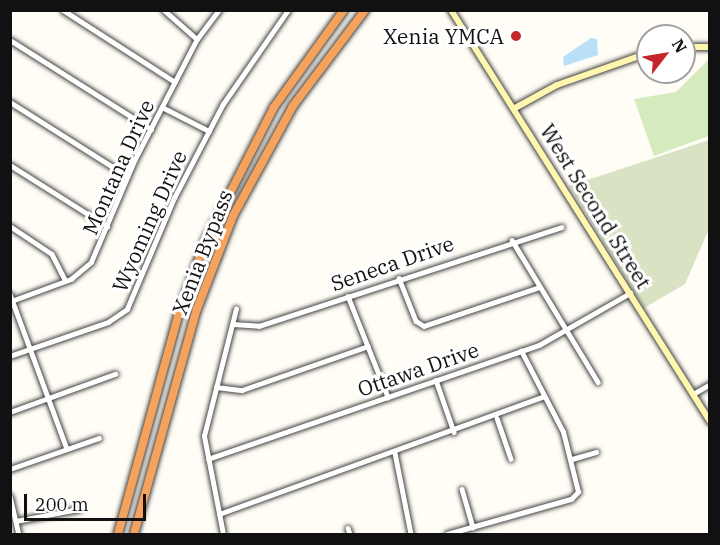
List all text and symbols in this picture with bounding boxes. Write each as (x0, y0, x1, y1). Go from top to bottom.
place label: Xenia YMCA (383, 23, 504, 49)
north arrow (636, 24, 696, 84)
marker: Xenia YMCA (509, 29, 523, 43)
text: N (668, 35, 692, 56)
street label: Montana Drive (77, 96, 159, 238)
street label: West Second Street (535, 119, 657, 293)
street label: Wyoming Drive (106, 146, 192, 296)
street label: Xenia Bypass (167, 186, 237, 318)
street label: Seneca Drive (327, 230, 457, 296)
street label: Ottawa Drive (354, 337, 482, 401)
scale bar (27, 482, 148, 520)
text: 200 m (35, 493, 89, 516)

